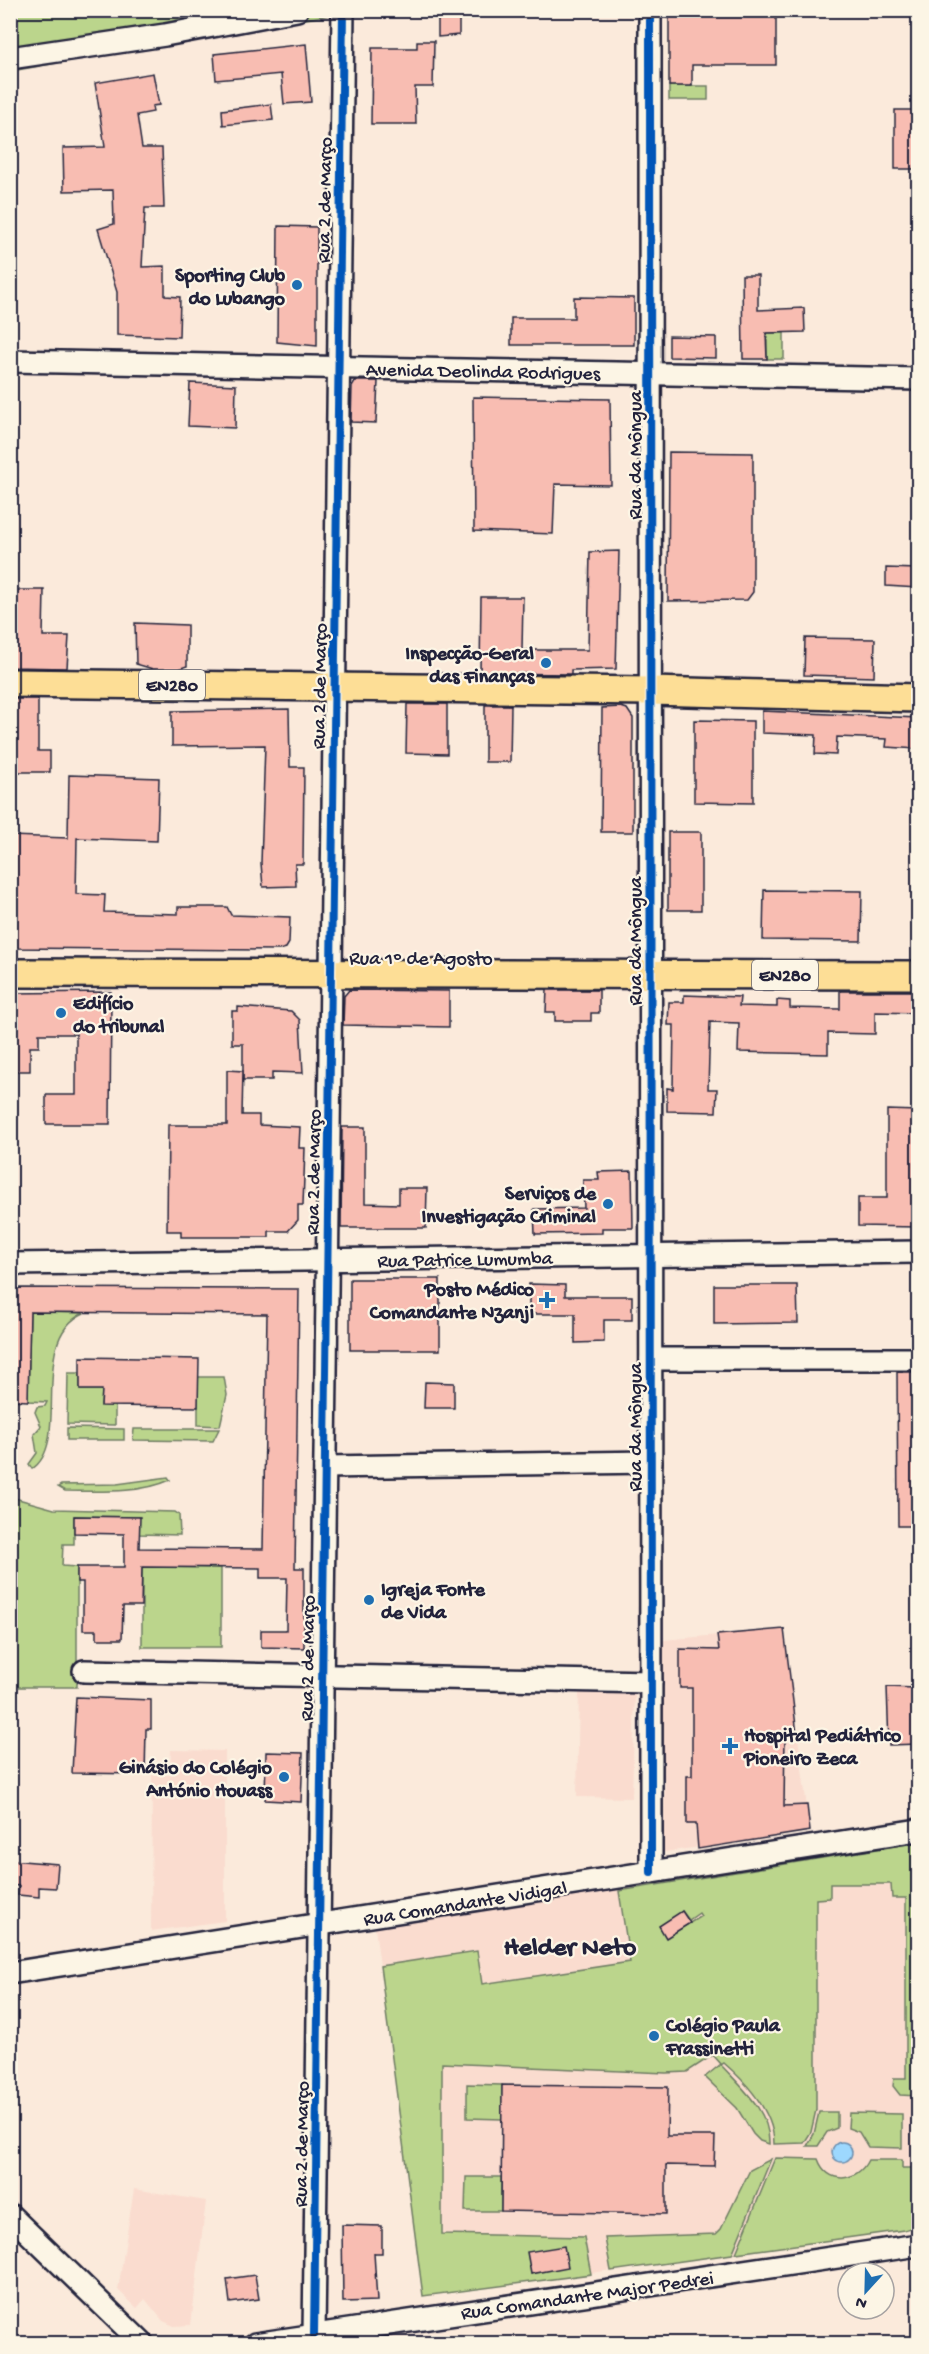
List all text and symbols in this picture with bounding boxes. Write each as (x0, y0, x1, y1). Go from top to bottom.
street label: Rua 2 de Março (314, 137, 339, 263)
place label: Sporting Club do Lubango (175, 266, 286, 312)
marker: Sporting Club do Lubango (290, 278, 304, 292)
street label: Avenida Deolinda Rodrigues (366, 360, 601, 387)
street label: Rua da Môngua (626, 390, 649, 519)
street label: Rua 2 de Março (309, 623, 334, 749)
place label: Inspecção-Geral das Finanças (405, 644, 536, 690)
marker: Inspecção-Geral das Finanças (539, 656, 553, 670)
road number: EN280 (139, 670, 205, 700)
street label: Rua da Môngua (626, 876, 649, 1005)
street label: Rua 1º de Agosto (349, 949, 493, 972)
road number: EN280 (752, 960, 818, 990)
place label: Edifício do tribunal (73, 994, 165, 1040)
marker: Edifício do tribunal (54, 1006, 68, 1020)
street label: Rua 2 de Março (303, 1109, 328, 1235)
place label: Serviços de Investigação Criminal (421, 1184, 597, 1230)
marker: Serviços de Investigação Criminal (601, 1197, 615, 1211)
street label: Rua Patrice Lumumba (377, 1248, 554, 1275)
place label: Posto Médico Comandante Nzanji (369, 1280, 535, 1326)
marker: Posto Médico Comandante Nzanji (538, 1291, 556, 1309)
street label: Rua da Môngua (626, 1362, 649, 1491)
place label: Igreja Fonte de Vida (381, 1580, 486, 1626)
marker: Igreja Fonte de Vida (362, 1593, 376, 1607)
street label: Rua 2 de Março (297, 1595, 322, 1721)
place label: Hospital Pediátrico Pioneiro Zeca (743, 1726, 902, 1772)
marker: Hospital Pediátrico Pioneiro Zeca (721, 1737, 739, 1755)
place label: Ginásio do Colégio António Houass (119, 1758, 274, 1804)
marker: Ginásio do Colégio António Houass (277, 1770, 291, 1784)
street label: Rua Comandante Vidigal (362, 1878, 569, 1933)
district label: Helder Neto (504, 1934, 637, 1965)
place label: Colégio Paula Frassinetti (665, 2016, 781, 2062)
marker: Colégio Paula Frassinetti (647, 2029, 661, 2043)
street label: Rua 2 de Março (291, 2081, 316, 2207)
north arrow (836, 2261, 896, 2321)
street label: Rua Comandante Major Pedrei (460, 2268, 715, 2327)
text: N (853, 2291, 870, 2312)

